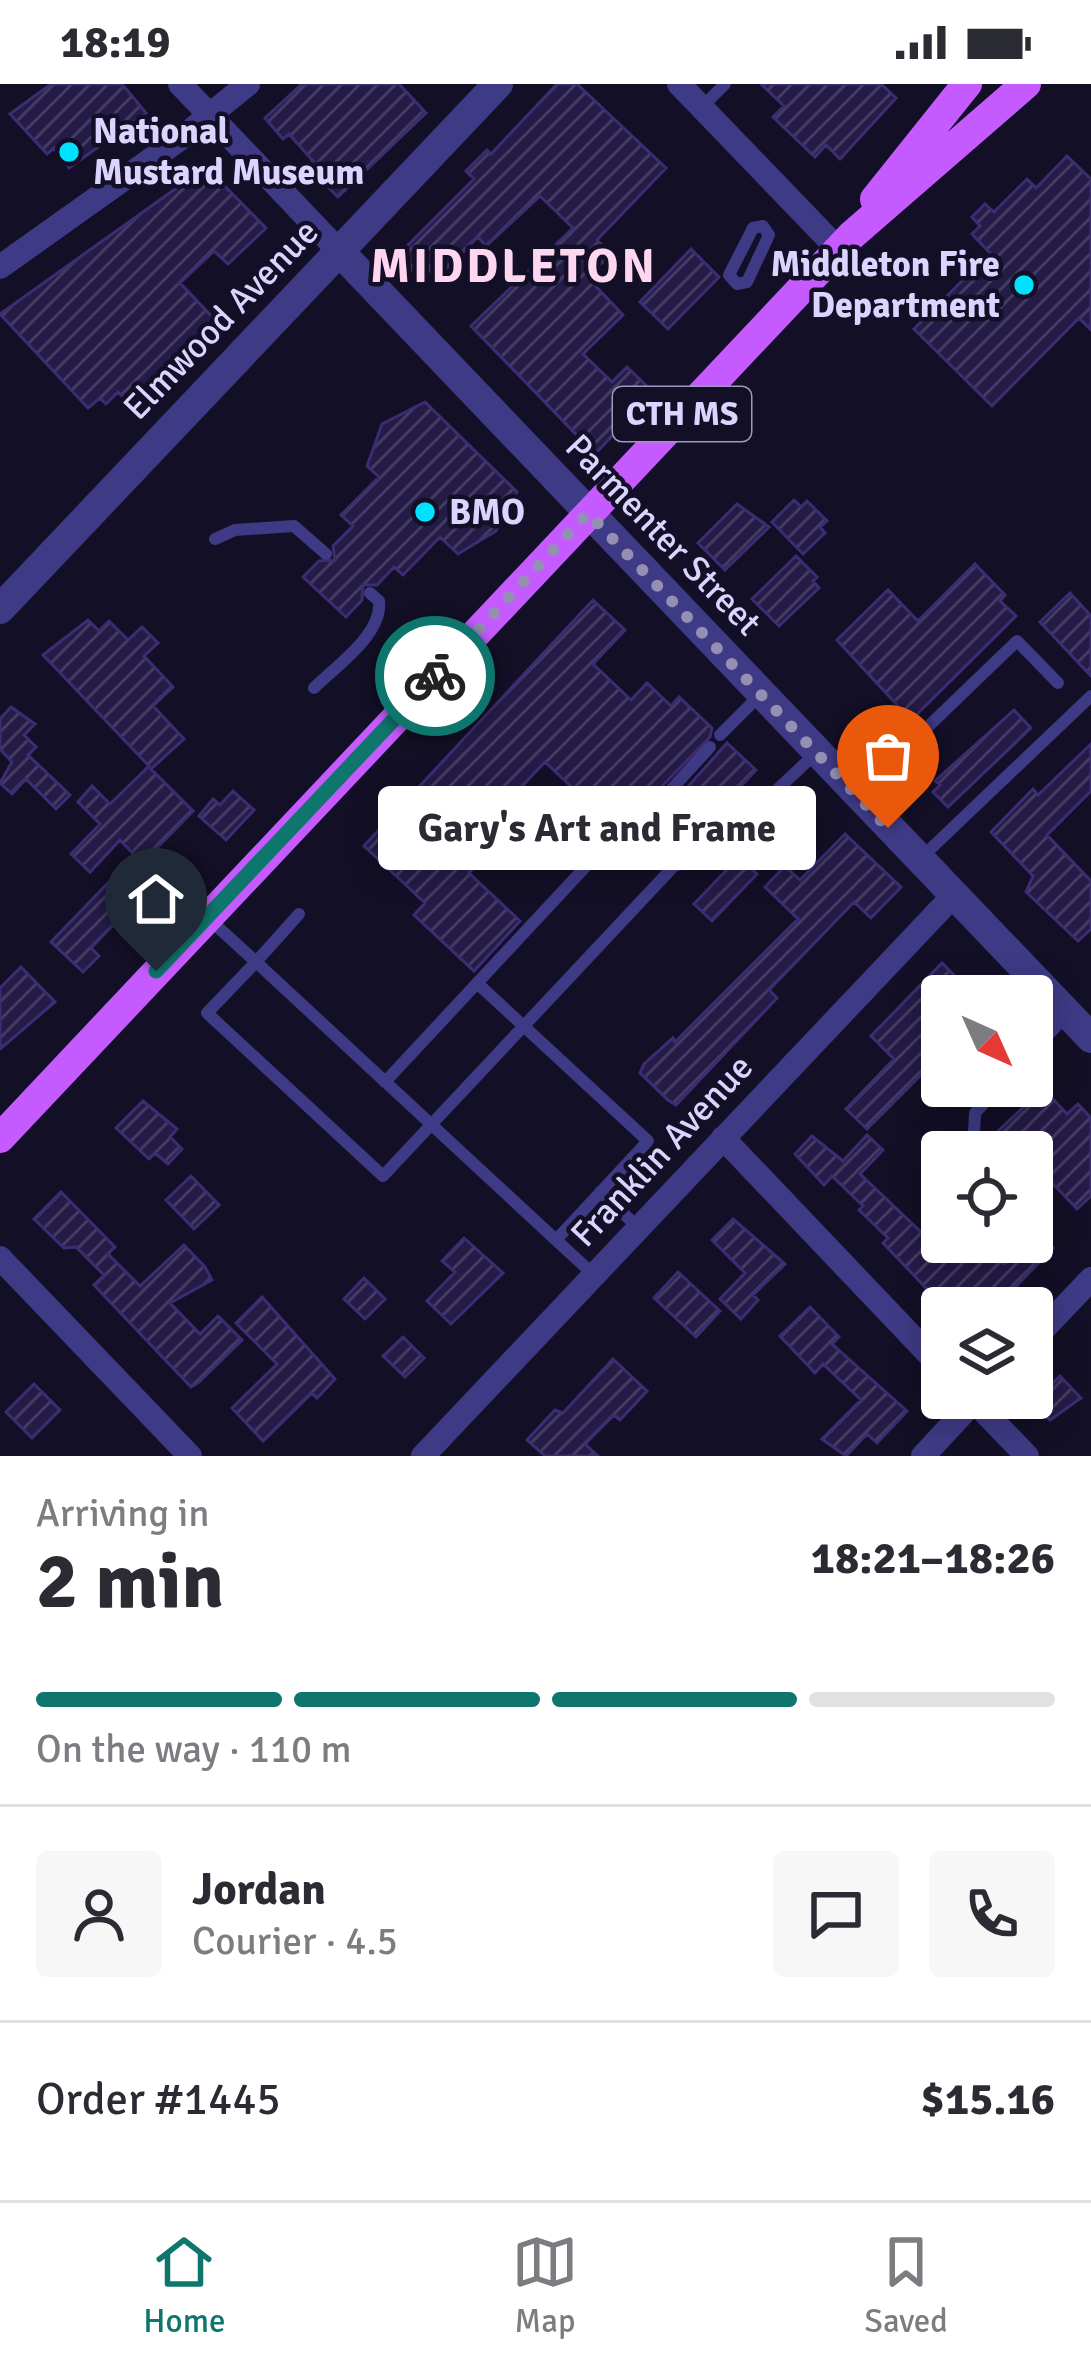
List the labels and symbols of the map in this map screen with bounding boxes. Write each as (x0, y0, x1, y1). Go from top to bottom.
place label: National Mustard Museum (93, 109, 364, 195)
marker: National Mustard Museum (56, 139, 82, 165)
street label: Elmwood Avenue (114, 210, 328, 430)
district label: MIDDLETON (370, 237, 658, 296)
place label: Middleton Fire Department (770, 242, 1000, 328)
marker: Middleton Fire Department (1011, 272, 1037, 298)
road number: CTH MS (613, 387, 751, 441)
street label: Parmenter Street (556, 425, 770, 645)
place label: BMO (449, 490, 525, 535)
marker: BMO (412, 499, 438, 525)
courier (375, 616, 495, 736)
pin (837, 705, 939, 828)
callout: Gary's Art and Frame (378, 786, 816, 870)
pin (105, 848, 207, 971)
north arrow (921, 975, 1053, 1107)
street label: Franklin Avenue (561, 1045, 763, 1257)

